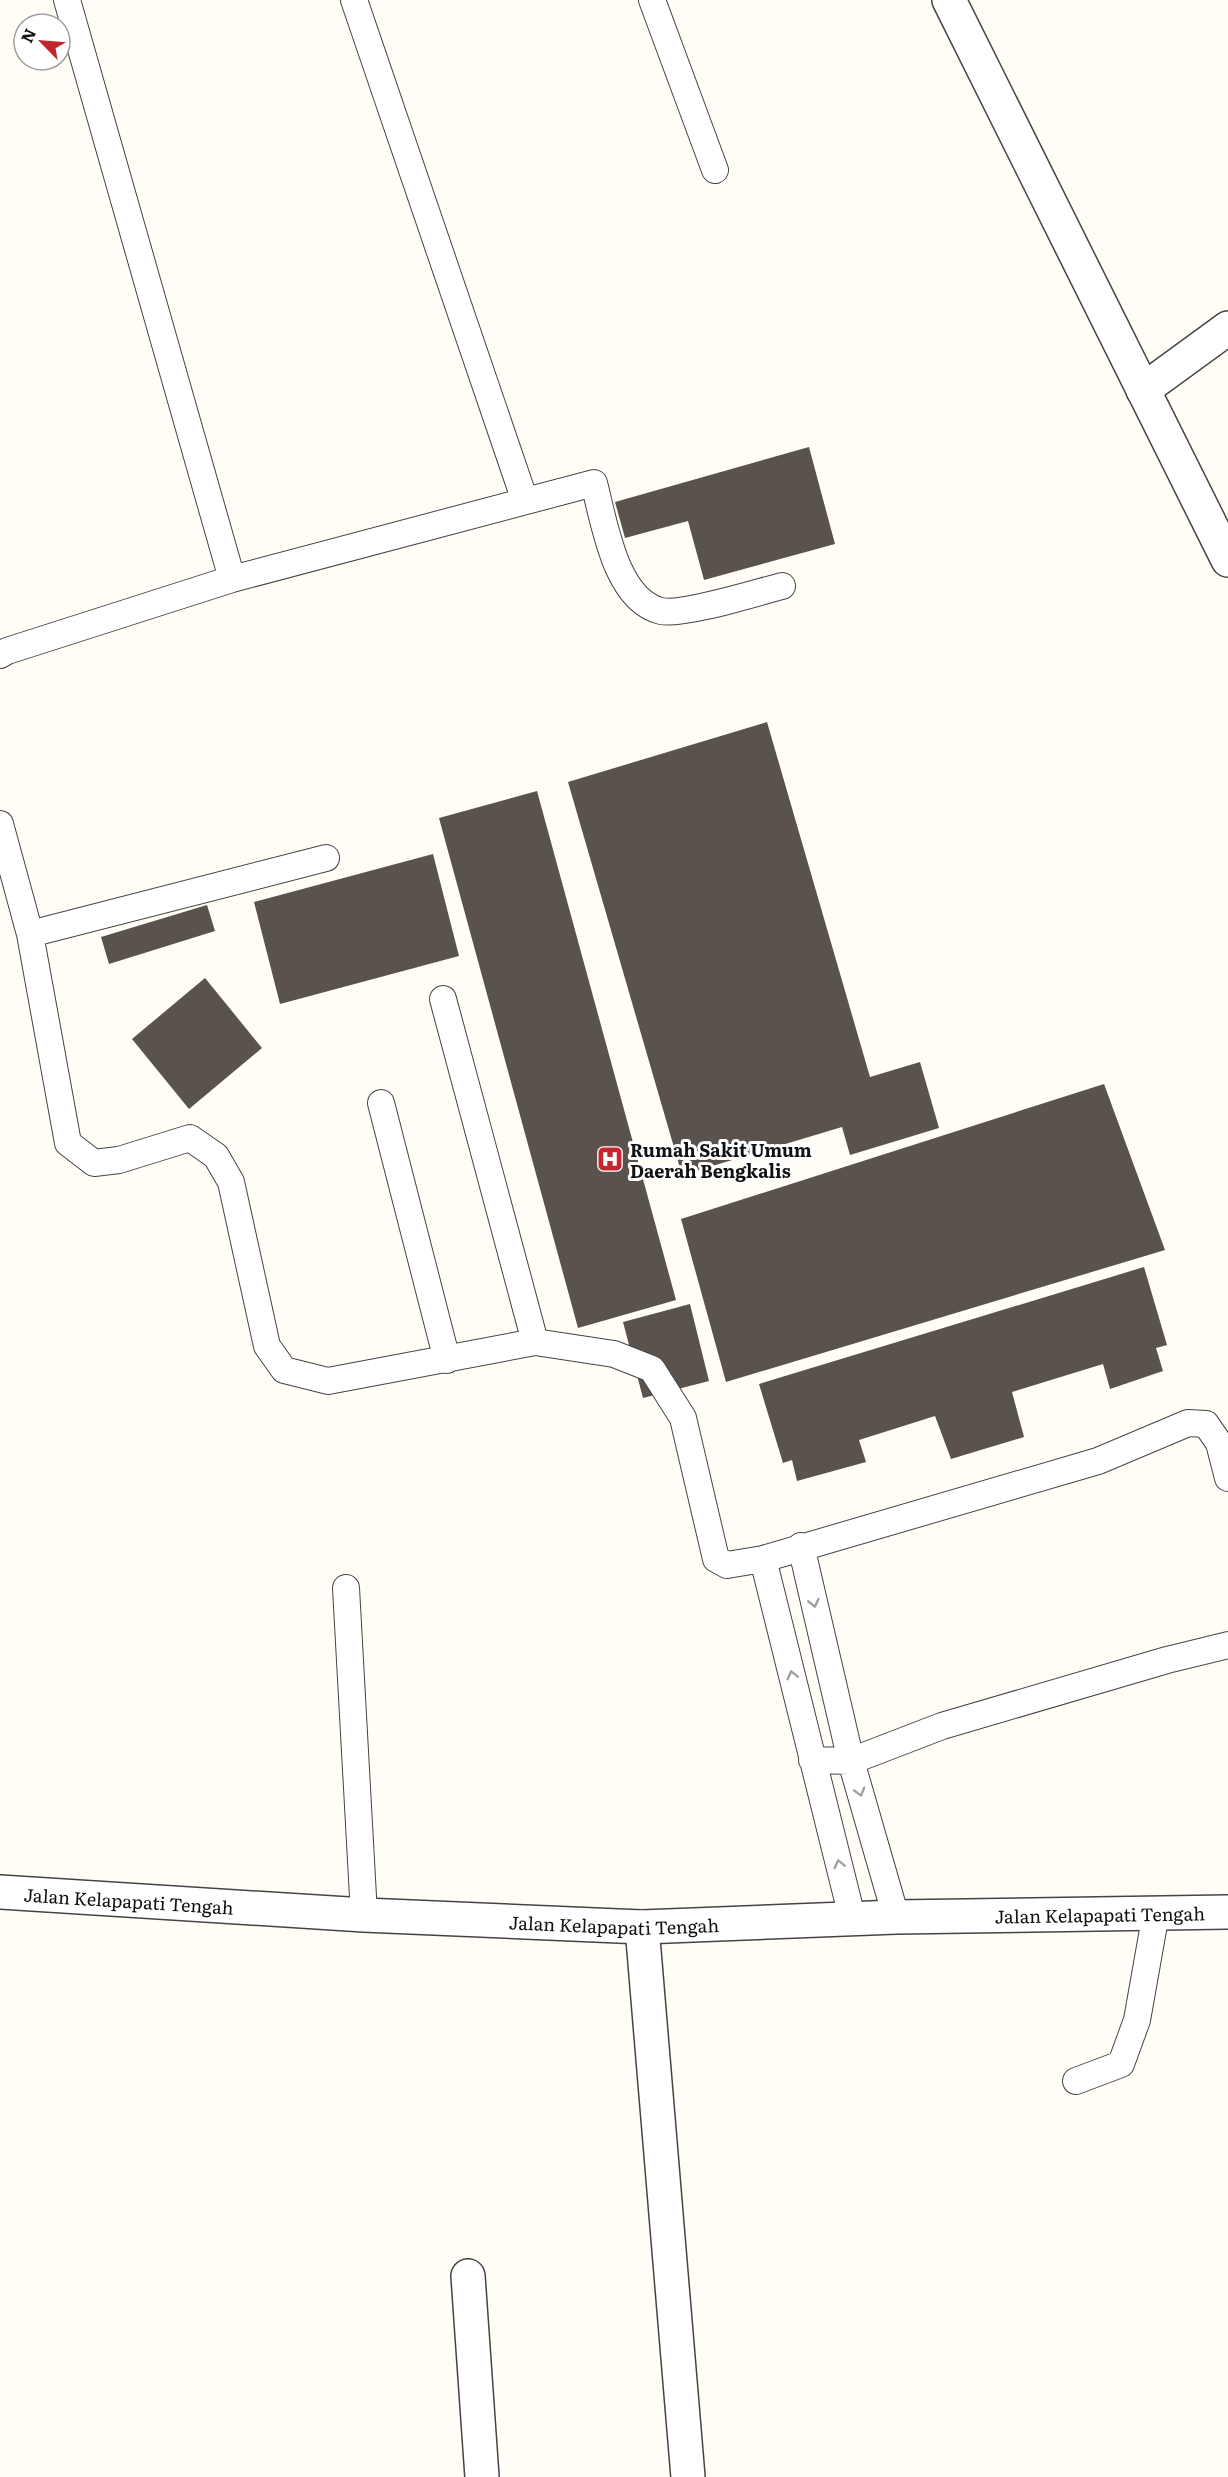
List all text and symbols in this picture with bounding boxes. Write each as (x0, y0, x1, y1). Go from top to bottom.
north arrow (12, 12, 72, 72)
text: N (14, 24, 41, 46)
place label: Rumah Sakit Umum Daerah Bengkalis (630, 1136, 812, 1184)
hospital icon: Rumah Sakit Umum Daerah Bengkalis (595, 1144, 625, 1174)
one-way arrow (807, 1598, 820, 1608)
one-way arrow (786, 1670, 799, 1680)
one-way arrow (853, 1786, 865, 1797)
one-way arrow (833, 1859, 846, 1869)
street label: Jalan Kelapapati Tengah (23, 1880, 235, 1920)
street label: Jalan Kelapapati Tengah (994, 1899, 1205, 1929)
street label: Jalan Kelapapati Tengah (508, 1908, 720, 1941)

